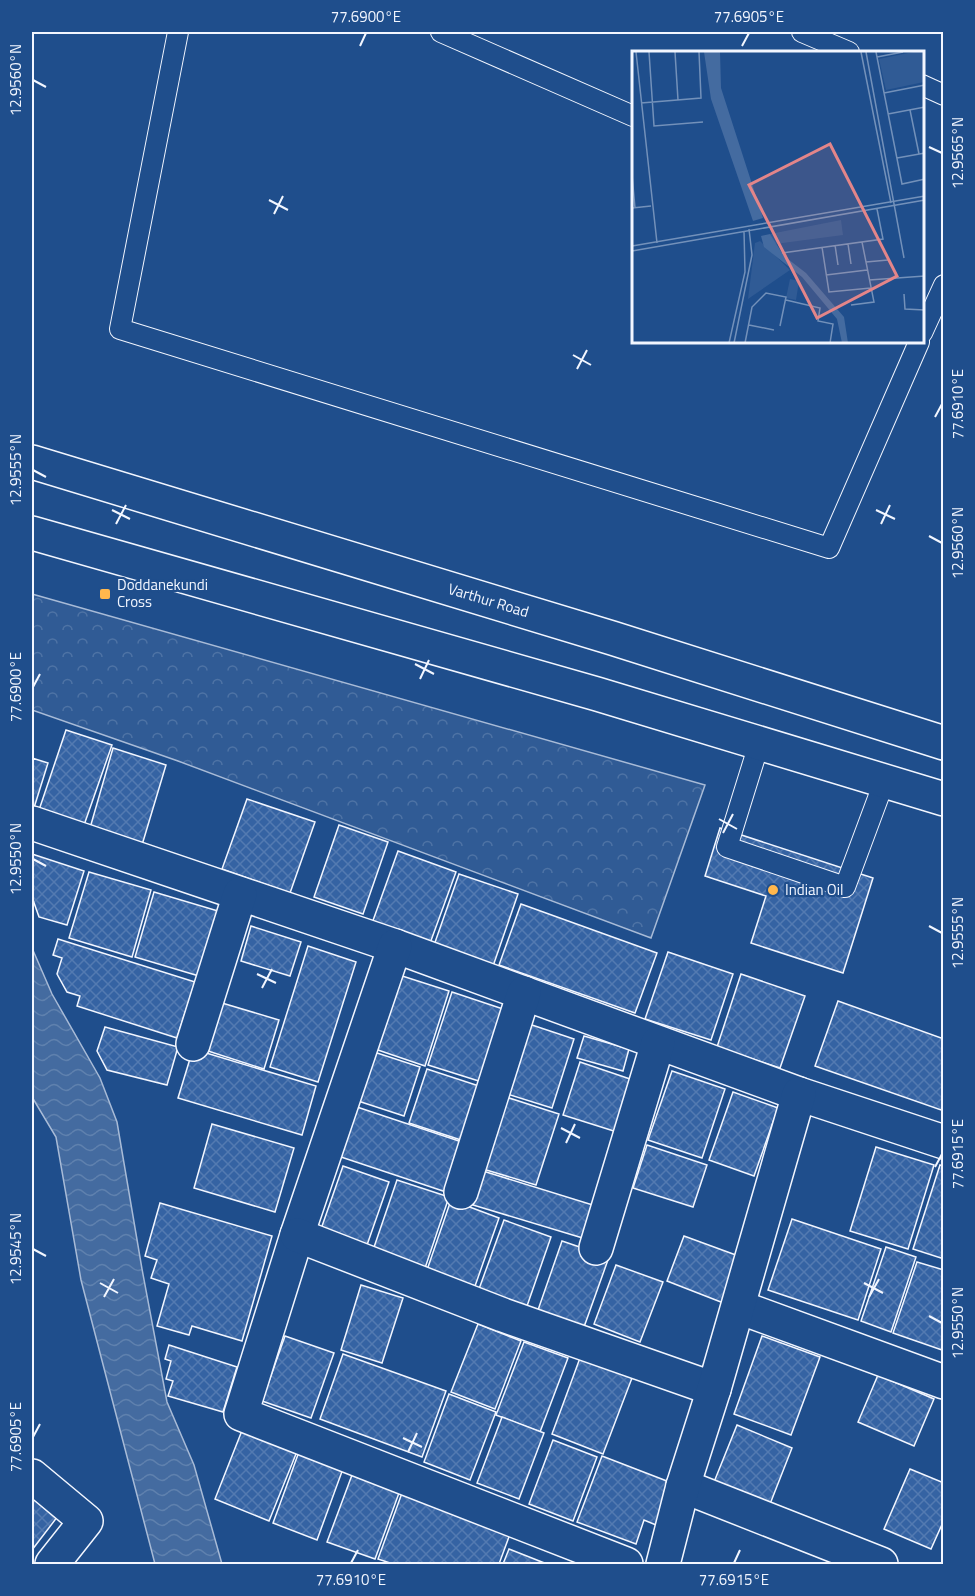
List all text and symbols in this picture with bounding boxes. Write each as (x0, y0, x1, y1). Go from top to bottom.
text: 77.6900°E (331, 5, 401, 28)
text: 77.6905°E (714, 5, 784, 28)
text: 12.9560°N (4, 44, 27, 116)
inset map (632, 51, 924, 344)
text: 12.9565°N (946, 117, 969, 189)
text: 77.6910°E (946, 369, 969, 439)
text: 12.9555°N (4, 434, 27, 506)
text: 12.9560°N (946, 507, 969, 579)
place label: Doddanekundi Cross (117, 573, 208, 613)
street label: Varthur Road (445, 577, 532, 623)
marker: Doddanekundi Cross (98, 587, 112, 601)
text: 77.6900°E (4, 652, 27, 722)
text: 12.9550°N (4, 823, 27, 895)
place label: Indian Oil (785, 878, 844, 901)
marker: Indian Oil (766, 883, 780, 897)
text: 12.9555°N (946, 897, 969, 969)
text: 77.6915°E (946, 1119, 969, 1189)
text: 12.9545°N (4, 1213, 27, 1285)
text: 12.9550°N (946, 1287, 969, 1359)
text: 77.6905°E (4, 1402, 27, 1472)
text: 77.6910°E (316, 1568, 386, 1591)
text: 77.6915°E (699, 1568, 769, 1591)

